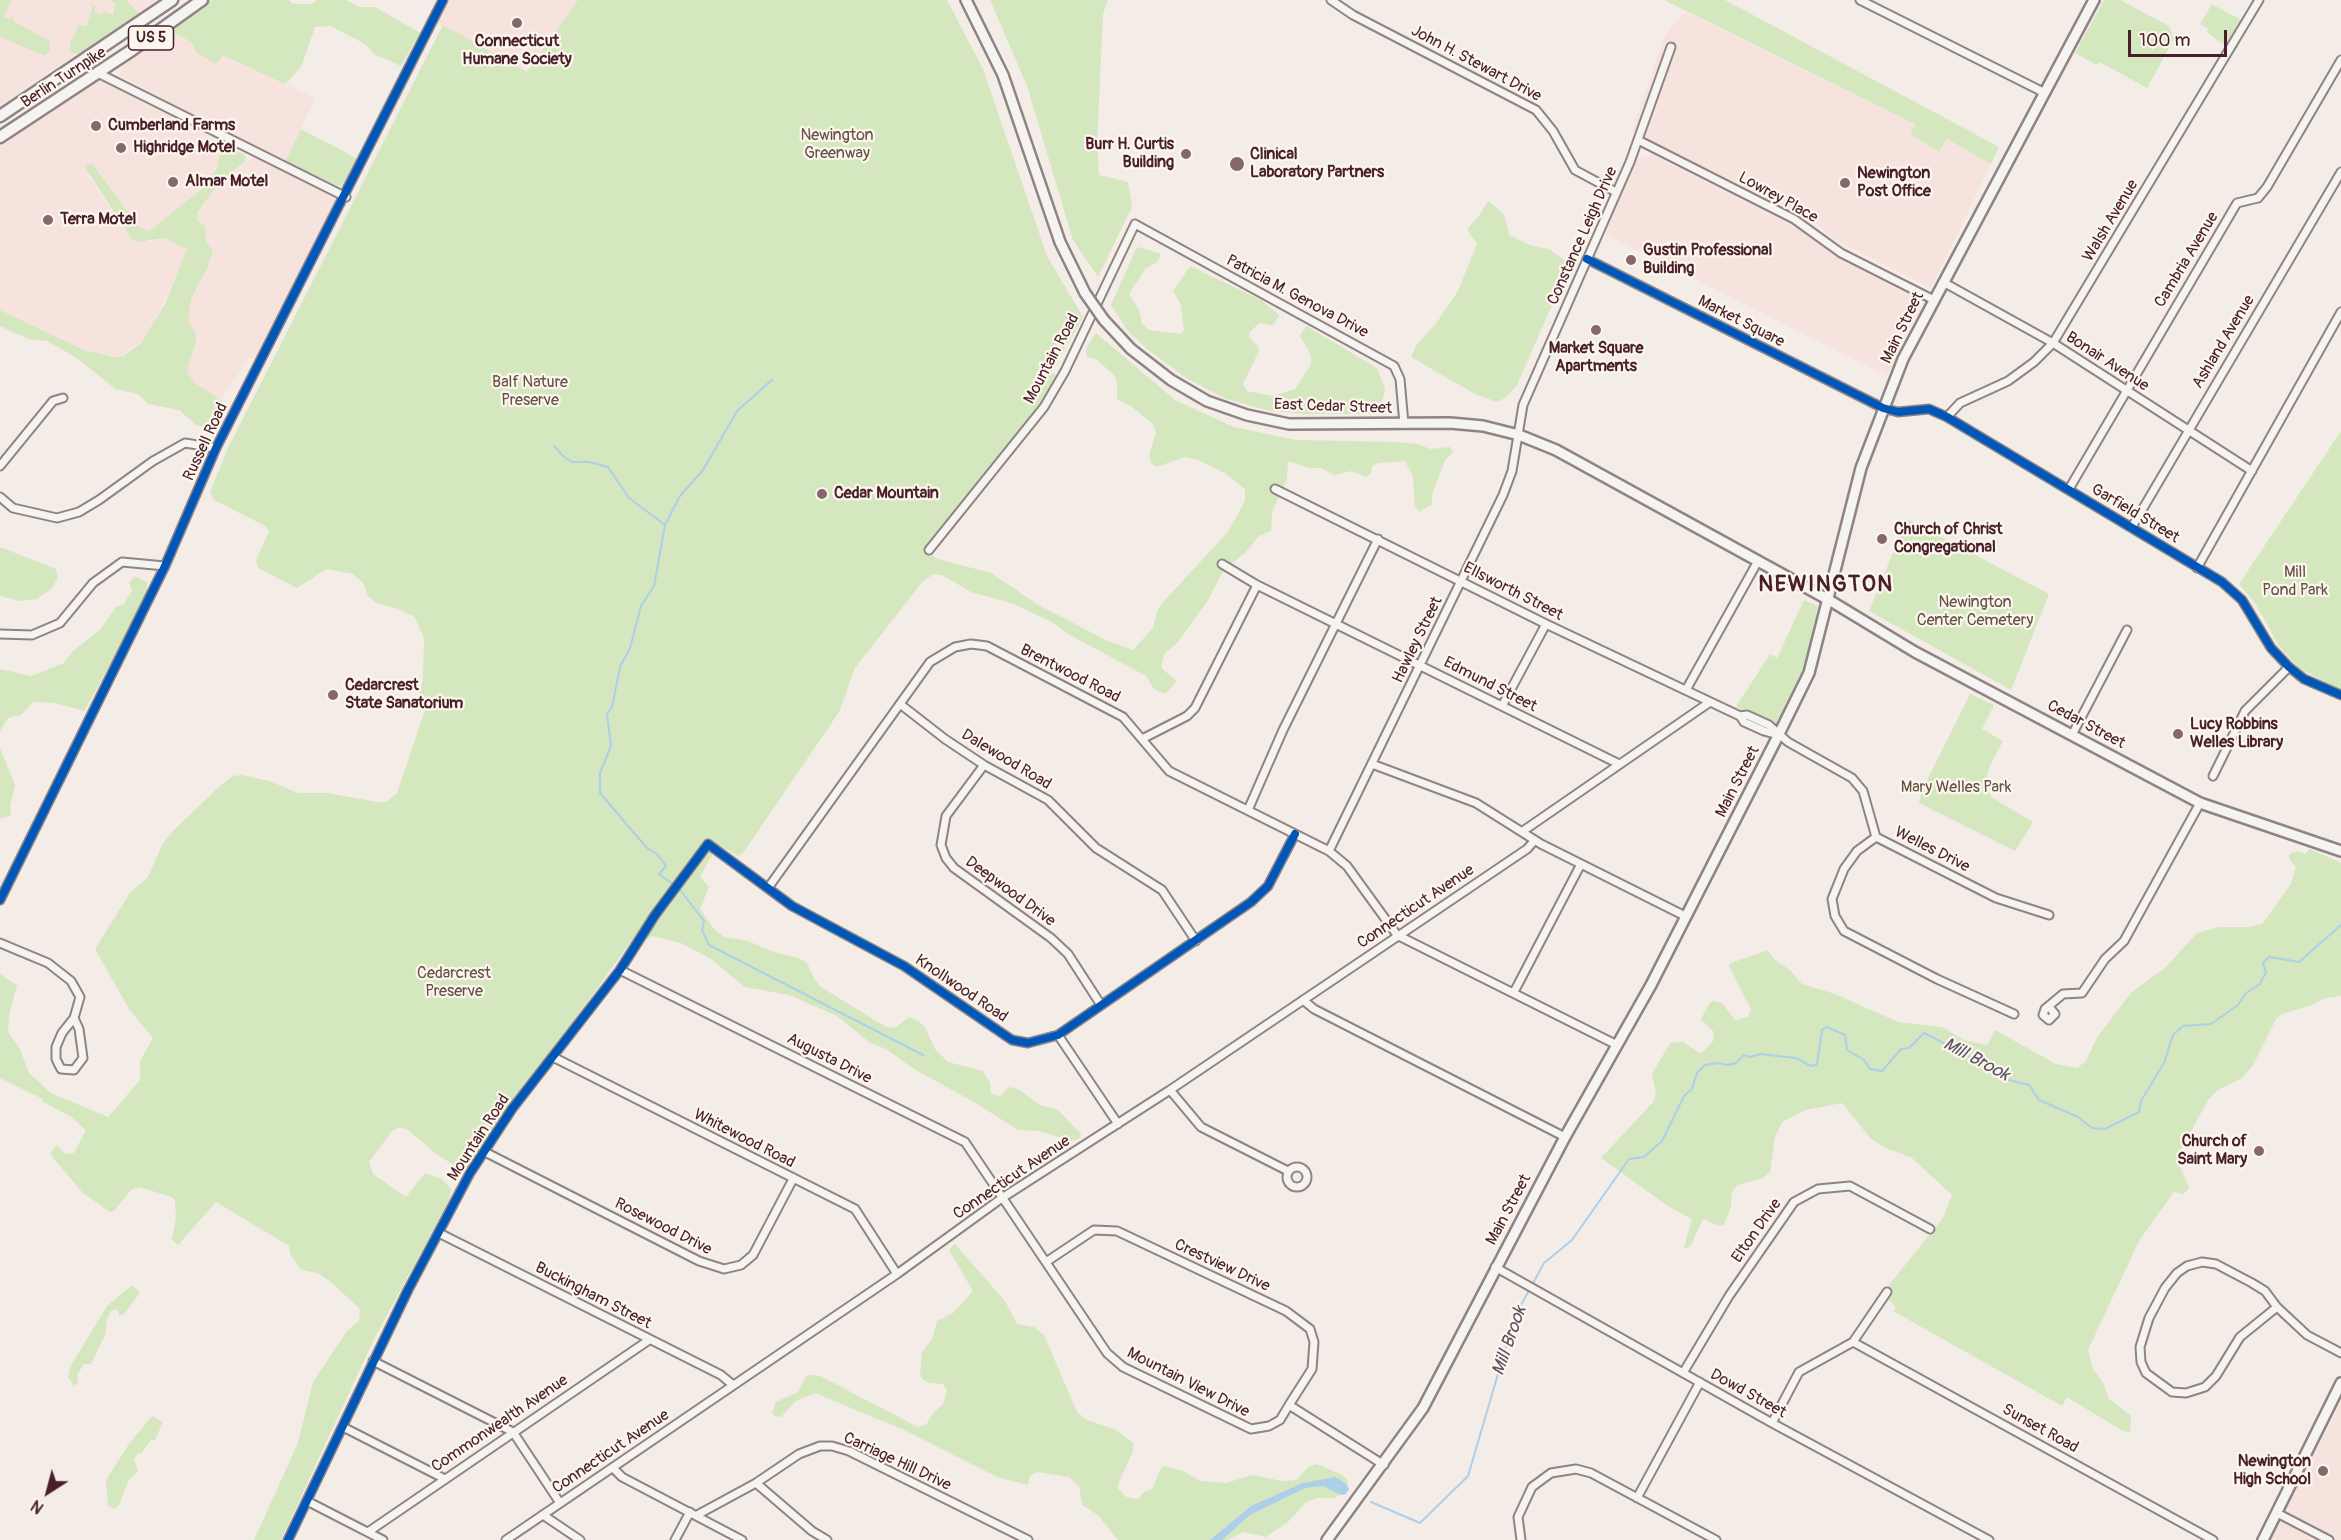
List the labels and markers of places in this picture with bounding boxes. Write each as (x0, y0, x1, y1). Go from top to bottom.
marker: Connecticut Humane Society (510, 16, 524, 30)
place label: Connecticut Humane Society (462, 32, 572, 70)
place label: Cumberland Farms (108, 116, 235, 136)
marker: Cumberland Farms (89, 119, 103, 133)
place label: Burr H. Curtis Building (1085, 135, 1174, 173)
place label: Highridge Motel (133, 138, 236, 158)
marker: Highridge Motel (114, 141, 128, 155)
place label: Clinical Laboratory Partners (1250, 145, 1384, 183)
marker: Burr H. Curtis Building (1179, 147, 1193, 161)
marker: Clinical Laboratory Partners (1228, 155, 1246, 173)
place label: Newington Post Office (1857, 164, 1931, 202)
place label: Almar Motel (185, 172, 268, 192)
marker: Almar Motel (166, 175, 180, 189)
marker: Newington Post Office (1838, 176, 1852, 190)
place label: Terra Motel (60, 210, 136, 230)
marker: Terra Motel (41, 213, 55, 227)
place label: Gustin Professional Building (1643, 241, 1772, 279)
marker: Gustin Professional Building (1624, 253, 1638, 267)
marker: Market Square Apartments (1589, 323, 1603, 337)
place label: Market Square Apartments (1549, 339, 1643, 377)
place label: Cedar Mountain (834, 484, 939, 504)
marker: Cedar Mountain (815, 487, 829, 501)
place label: Church of Christ Congregational (1894, 520, 2002, 558)
marker: Church of Christ Congregational (1875, 532, 1889, 546)
place label: Cedarcrest State Sanatorium (345, 676, 463, 714)
marker: Cedarcrest State Sanatorium (326, 688, 340, 702)
place label: Lucy Robbins Welles Library (2190, 715, 2283, 753)
marker: Lucy Robbins Welles Library (2171, 727, 2185, 741)
place label: Church of Saint Mary (2177, 1132, 2247, 1170)
marker: Church of Saint Mary (2252, 1144, 2266, 1158)
place label: Newington High School (2233, 1452, 2311, 1490)
marker: Newington High School (2316, 1464, 2330, 1478)

